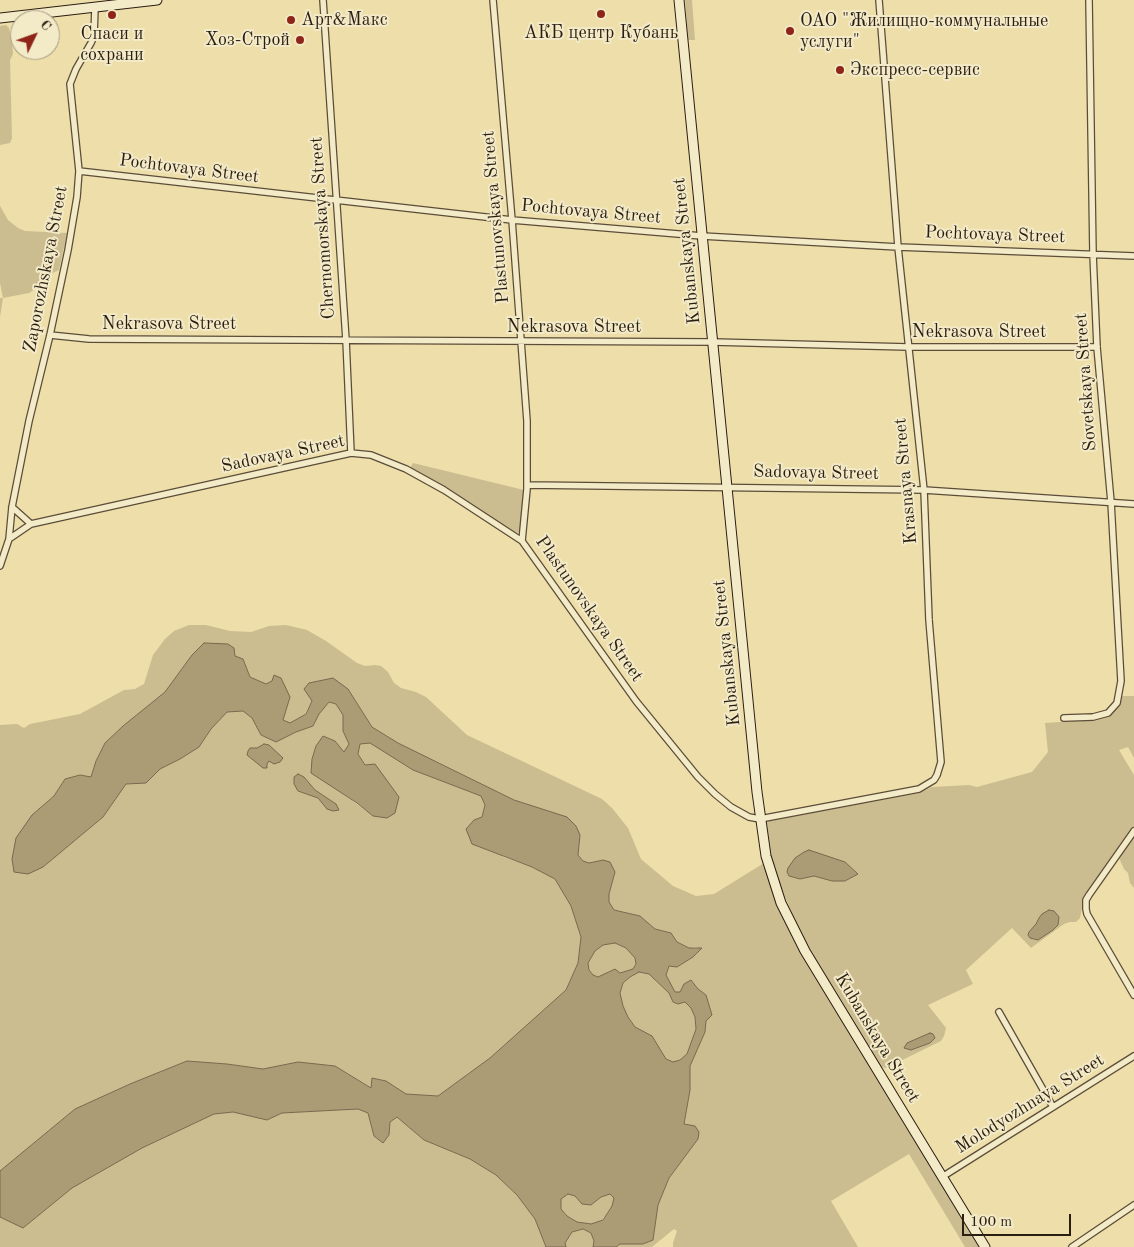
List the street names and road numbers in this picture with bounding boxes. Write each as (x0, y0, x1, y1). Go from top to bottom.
street label: Plastunovskaya Street (478, 130, 514, 304)
street label: Chernomorskaya Street (306, 136, 340, 320)
street label: Pochtovaya Street (118, 150, 260, 188)
street label: Kubanskaya Street (669, 177, 705, 325)
street label: Zaporozhskaya Street (19, 184, 73, 354)
street label: Pochtovaya Street (520, 195, 662, 229)
street label: Pochtovaya Street (924, 222, 1066, 248)
street label: Sovetskaya Street (1070, 312, 1102, 452)
street label: Nekrasova Street (102, 313, 236, 335)
street label: Nekrasova Street (507, 316, 641, 338)
street label: Nekrasova Street (912, 321, 1046, 343)
street label: Krasnaya Street (890, 417, 922, 545)
street label: Sadovaya Street (219, 430, 347, 478)
street label: Sadovaya Street (753, 461, 879, 485)
street label: Plastunovskaya Street (530, 532, 648, 686)
street label: Kubanskaya Street (709, 579, 745, 727)
street label: Kubanskaya Street (830, 969, 924, 1107)
street label: Molodyozhnaya Street (952, 1049, 1108, 1159)

